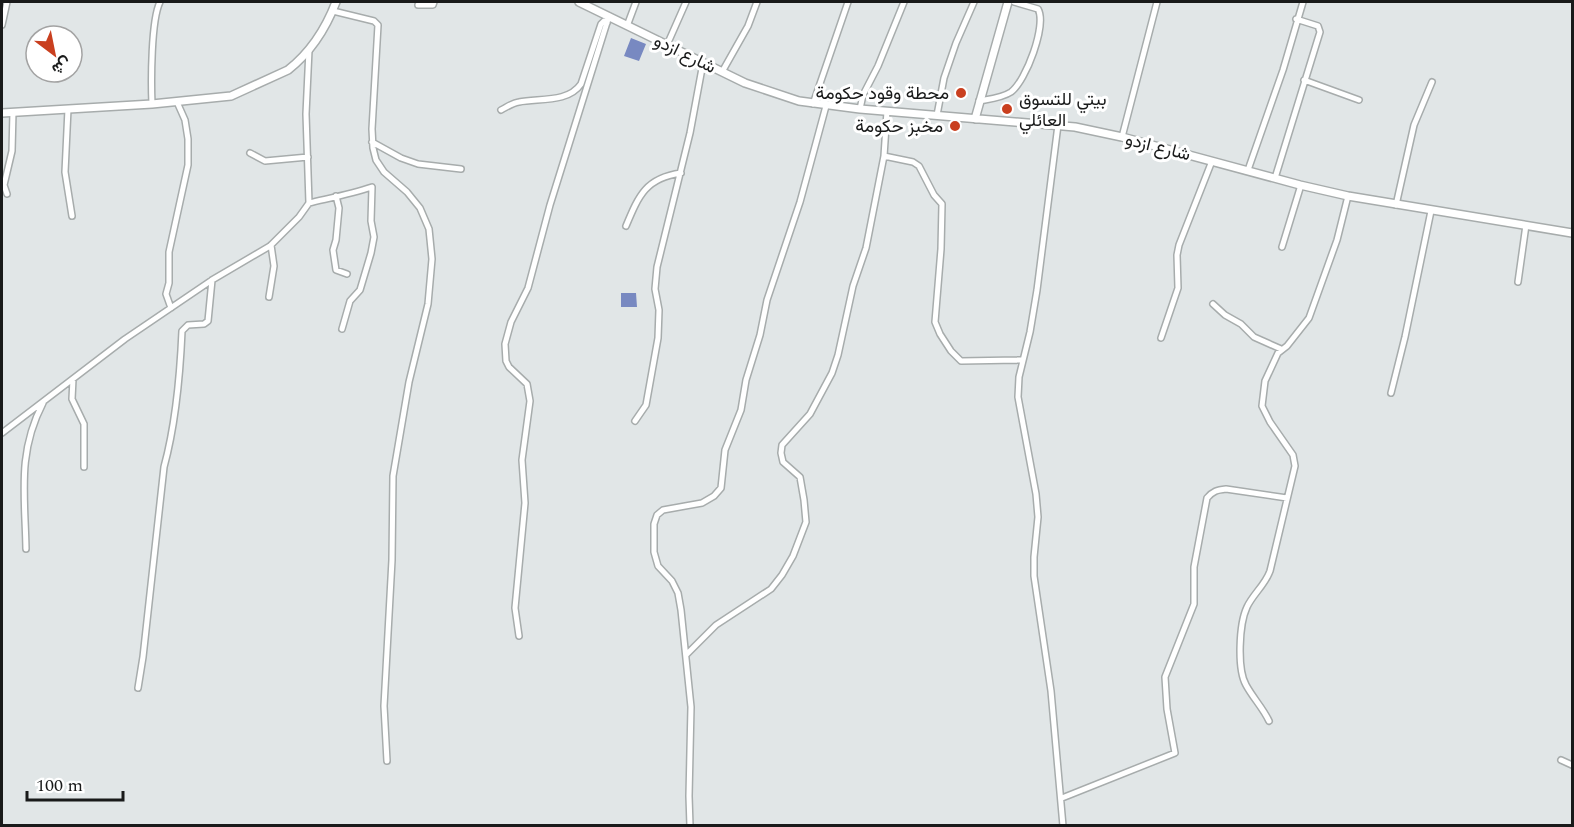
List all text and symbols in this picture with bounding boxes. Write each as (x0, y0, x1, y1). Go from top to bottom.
north arrow (24, 24, 84, 84)
street label: شارع ازدو (649, 27, 721, 81)
text: ش (47, 51, 76, 81)
place label: محطة وقود حكومة (816, 80, 949, 107)
marker: محطة وقود حكومة (954, 86, 968, 100)
place label: بيتي للتسوق العائلي (1019, 86, 1107, 135)
marker: بيتي للتسوق العائلي (1000, 102, 1014, 116)
place label: مخبز حكومة (855, 113, 943, 140)
marker: مخبز حكومة (948, 119, 962, 133)
street label: شارع ازدو (1123, 126, 1193, 168)
scale bar (27, 764, 123, 802)
text: 100 m (36, 772, 83, 799)

